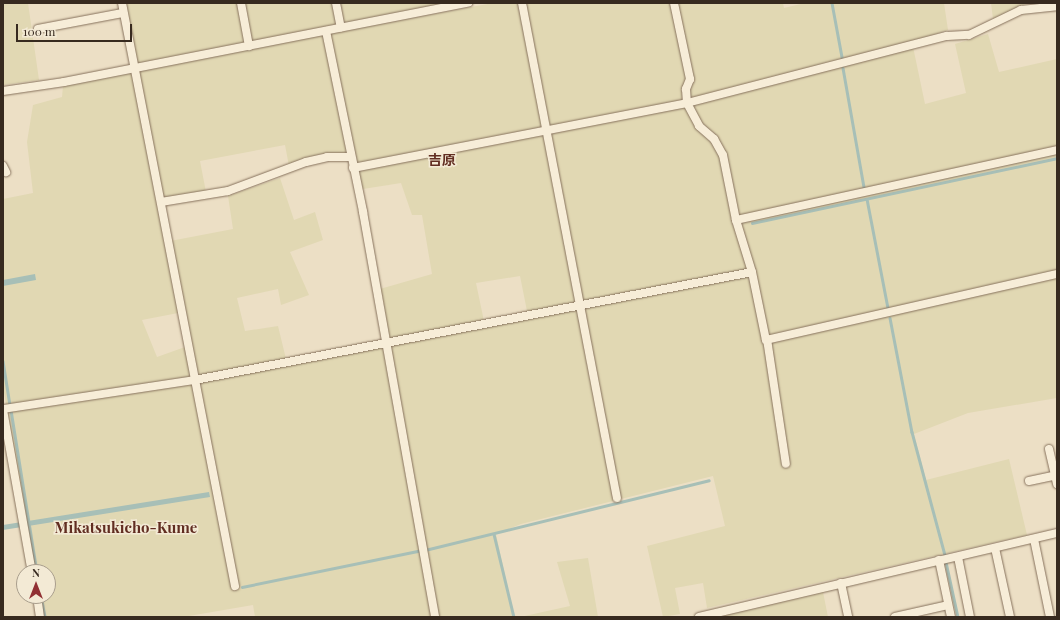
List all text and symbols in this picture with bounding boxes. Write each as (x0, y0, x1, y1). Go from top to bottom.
scale bar (18, 16, 134, 42)
text: 100 m (23, 23, 55, 39)
district label: 吉原 (428, 152, 456, 168)
district label: Mikatsukicho-Kume (55, 519, 197, 537)
north arrow (16, 564, 56, 604)
text: N (32, 565, 40, 580)

